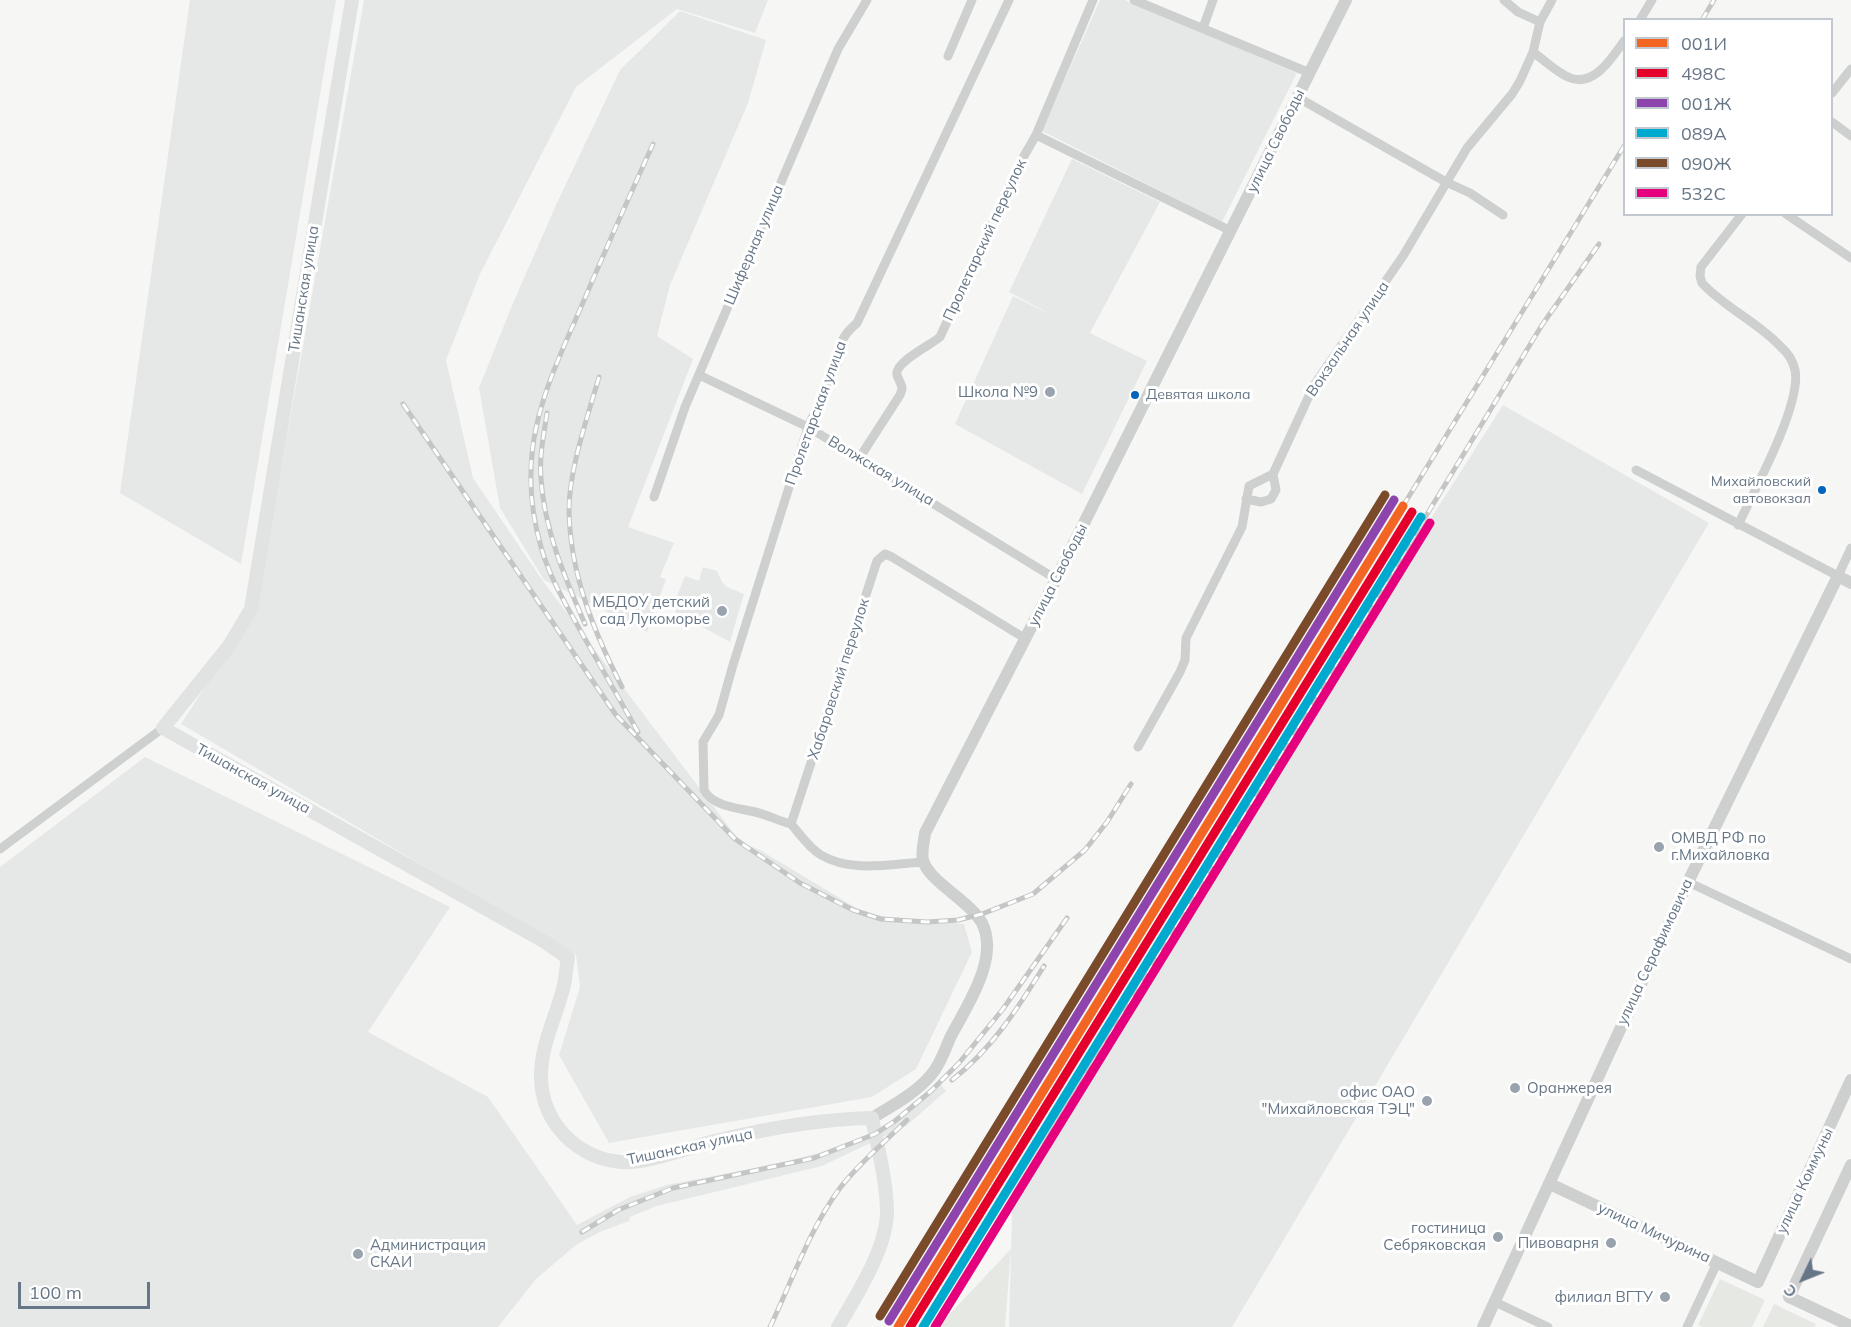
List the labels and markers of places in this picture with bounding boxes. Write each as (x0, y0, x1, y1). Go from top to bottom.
place label: Школа №9 (958, 383, 1038, 401)
marker: Школа №9 (1043, 385, 1057, 399)
place label: Девятая школа (1146, 387, 1250, 403)
marker: Девятая школа (1129, 389, 1141, 401)
place label: Михайловский автовокзал (1711, 474, 1811, 506)
marker: Михайловский автовокзал (1816, 484, 1828, 496)
place label: МБДОУ детский сад Лукоморье (592, 593, 710, 628)
marker: МБДОУ детский сад Лукоморье (715, 604, 729, 618)
place label: ОМВД РФ по г.Михайловка (1671, 829, 1770, 864)
marker: ОМВД РФ по г.Михайловка (1652, 840, 1666, 854)
place label: Оранжерея (1527, 1079, 1612, 1097)
marker: Оранжерея (1508, 1081, 1522, 1095)
place label: офис ОАО "Михайловская ТЭЦ" (1262, 1083, 1415, 1118)
marker: офис ОАО "Михайловская ТЭЦ" (1420, 1094, 1434, 1108)
place label: гостиница Себряковская (1383, 1219, 1486, 1254)
marker: гостиница Себряковская (1491, 1230, 1505, 1244)
place label: Пивоварня (1518, 1234, 1599, 1252)
place label: Администрация СКАИ (370, 1236, 486, 1271)
marker: Пивоварня (1604, 1236, 1618, 1250)
marker: Администрация СКАИ (351, 1247, 365, 1261)
place label: филиал ВГТУ (1555, 1288, 1653, 1306)
marker: филиал ВГТУ (1658, 1290, 1672, 1304)

